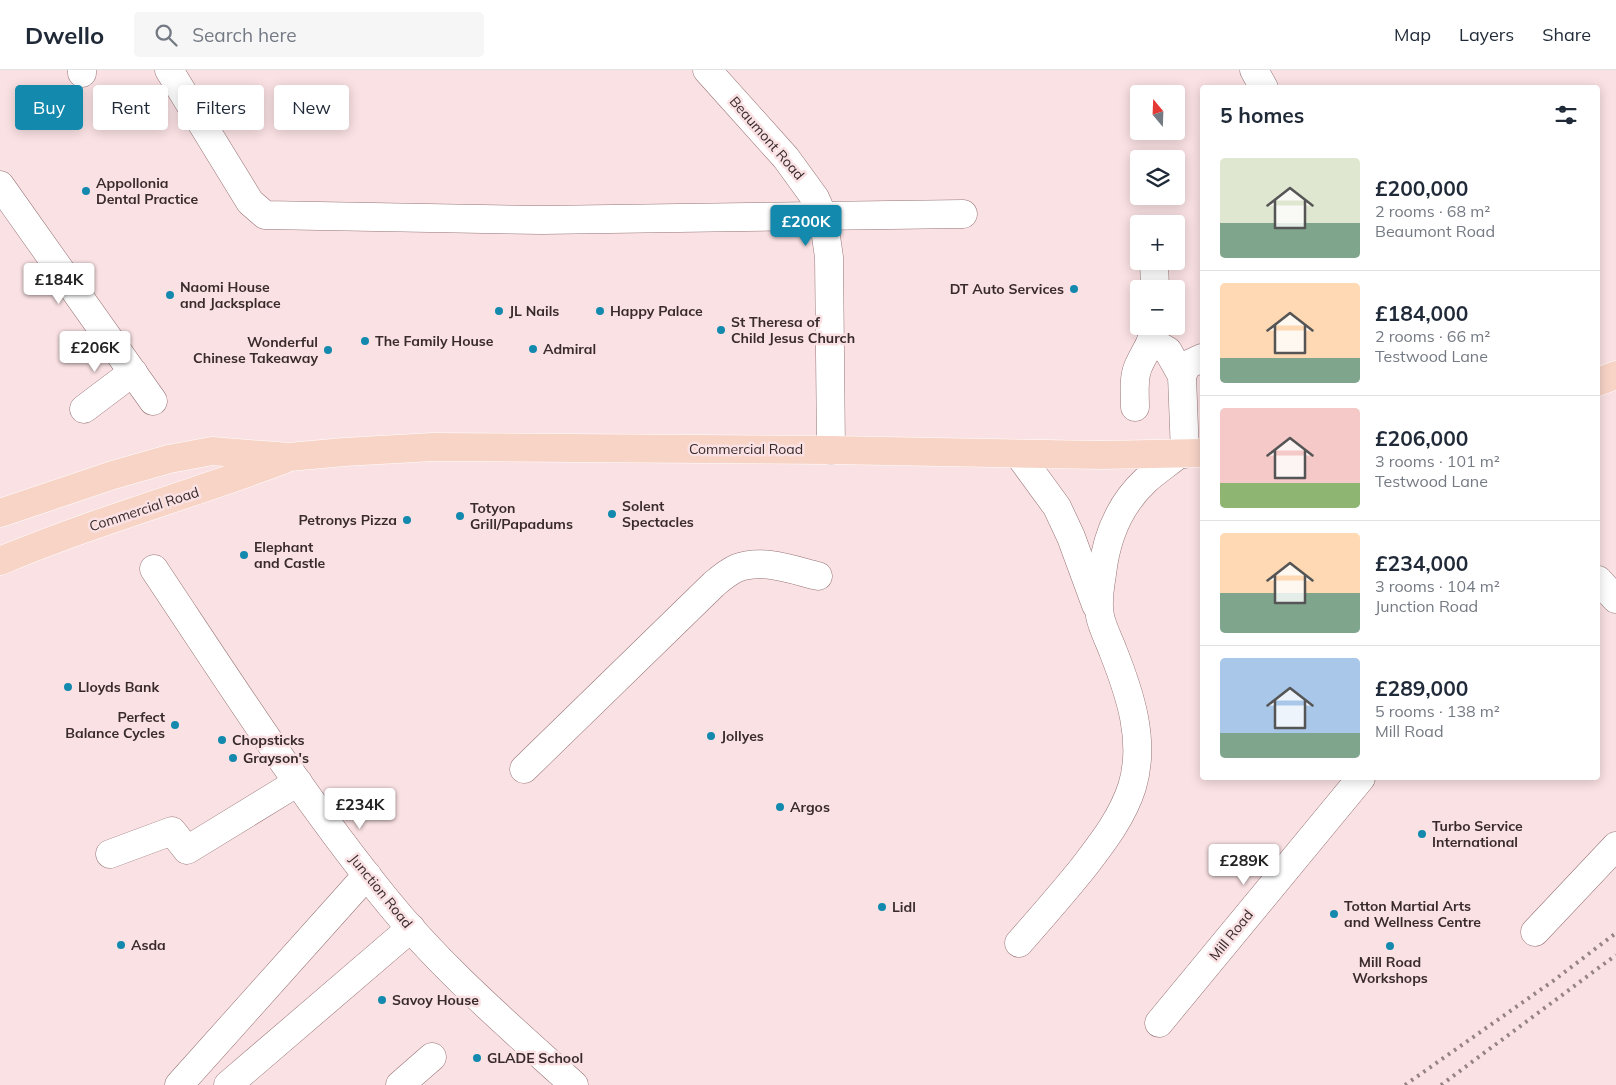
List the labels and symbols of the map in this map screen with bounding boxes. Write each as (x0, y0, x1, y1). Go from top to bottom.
north arrow (1130, 85, 1185, 140)
street label: Beaumont Road (726, 92, 808, 184)
place label: Appollonia Dental Practice (96, 174, 199, 208)
marker: Appollonia Dental Practice (80, 185, 92, 197)
pin: £200K (771, 204, 841, 247)
pin: £184K (24, 262, 94, 305)
place label: Naomi House and Jacksplace (180, 278, 281, 312)
place label: DT Auto Services (950, 280, 1064, 298)
marker: DT Auto Services (1068, 283, 1080, 295)
marker: Naomi House and Jacksplace (164, 289, 176, 301)
place label: JL Nails (509, 302, 559, 320)
place label: Happy Palace (610, 302, 703, 320)
marker: JL Nails (493, 305, 505, 317)
marker: Happy Palace (594, 305, 606, 317)
place label: St Theresa of Child Jesus Church (731, 313, 855, 347)
marker: St Theresa of Child Jesus Church (715, 324, 727, 336)
pin: £206K (60, 330, 130, 373)
place label: The Family House (375, 332, 494, 350)
place label: Wonderful Chinese Takeaway (193, 333, 318, 367)
marker: The Family House (359, 335, 371, 347)
place label: Admiral (543, 340, 596, 358)
marker: Admiral (527, 343, 539, 355)
marker: Wonderful Chinese Takeaway (322, 344, 334, 356)
street label: Commercial Road (689, 440, 803, 458)
street label: Commercial Road (87, 483, 201, 535)
place label: Solent Spectacles (622, 497, 694, 531)
place label: Totyon Grill/Papadums (470, 499, 573, 533)
marker: Solent Spectacles (606, 508, 618, 520)
marker: Totyon Grill/Papadums (454, 510, 466, 522)
place label: Petronys Pizza (298, 511, 397, 529)
marker: Petronys Pizza (401, 514, 413, 526)
place label: Elephant and Castle (254, 538, 326, 572)
marker: Elephant and Castle (238, 549, 250, 561)
place label: Lloyds Bank (78, 678, 159, 696)
marker: Lloyds Bank (62, 681, 74, 693)
place label: Perfect Balance Cycles (65, 708, 166, 742)
marker: Perfect Balance Cycles (169, 719, 181, 731)
place label: Jollyes (721, 727, 764, 745)
marker: Jollyes (705, 730, 717, 742)
place label: Chopsticks (232, 731, 305, 749)
marker: Chopsticks (216, 734, 228, 746)
place label: Grayson's (243, 749, 309, 767)
marker: Grayson's (227, 752, 239, 764)
pin: £234K (325, 788, 395, 830)
place label: Argos (790, 798, 830, 816)
marker: Argos (774, 801, 786, 813)
place label: Turbo Service International (1432, 817, 1523, 851)
marker: Turbo Service International (1416, 828, 1428, 840)
pin: £289K (1209, 844, 1279, 886)
street label: Junction Road (346, 850, 416, 932)
place label: Totton Martial Arts and Wellness Centre (1344, 897, 1481, 931)
place label: Lidl (892, 898, 916, 916)
marker: Lidl (876, 901, 888, 913)
street label: Mill Road (1205, 906, 1257, 964)
marker: Totton Martial Arts and Wellness Centre (1328, 908, 1340, 920)
place label: Asda (131, 936, 166, 954)
marker: Asda (115, 939, 127, 951)
marker: Mill Road Workshops (1384, 940, 1396, 952)
place label: Mill Road Workshops (1352, 953, 1428, 987)
place label: Savoy House (392, 991, 479, 1009)
marker: Savoy House (376, 994, 388, 1006)
place label: GLADE School (487, 1049, 583, 1067)
marker: GLADE School (471, 1052, 483, 1064)

